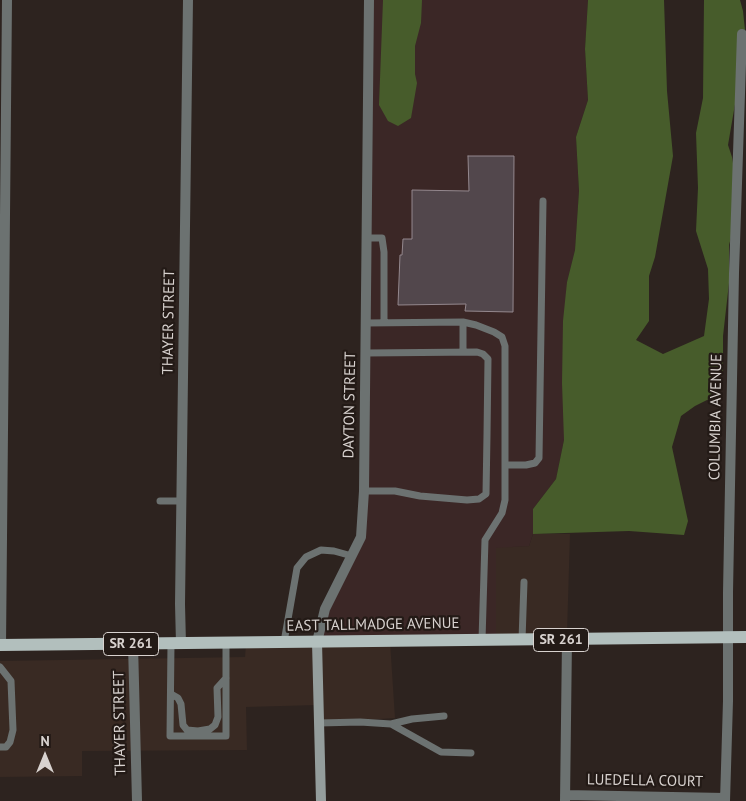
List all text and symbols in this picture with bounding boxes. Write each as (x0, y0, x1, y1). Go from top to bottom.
street label: THAYER STREET (159, 269, 179, 375)
street label: DAYTON STREET (340, 351, 360, 459)
street label: COLUMBIA AVENUE (706, 354, 726, 480)
street label: EAST TALLMADGE AVENUE (286, 614, 460, 636)
road number: SR 261 (534, 628, 588, 652)
road number: SR 261 (104, 633, 158, 656)
street label: THAYER STREET (110, 670, 130, 776)
north arrow (20, 731, 70, 781)
text: N (40, 732, 50, 750)
street label: LUEDELLA COURT (587, 771, 703, 791)

